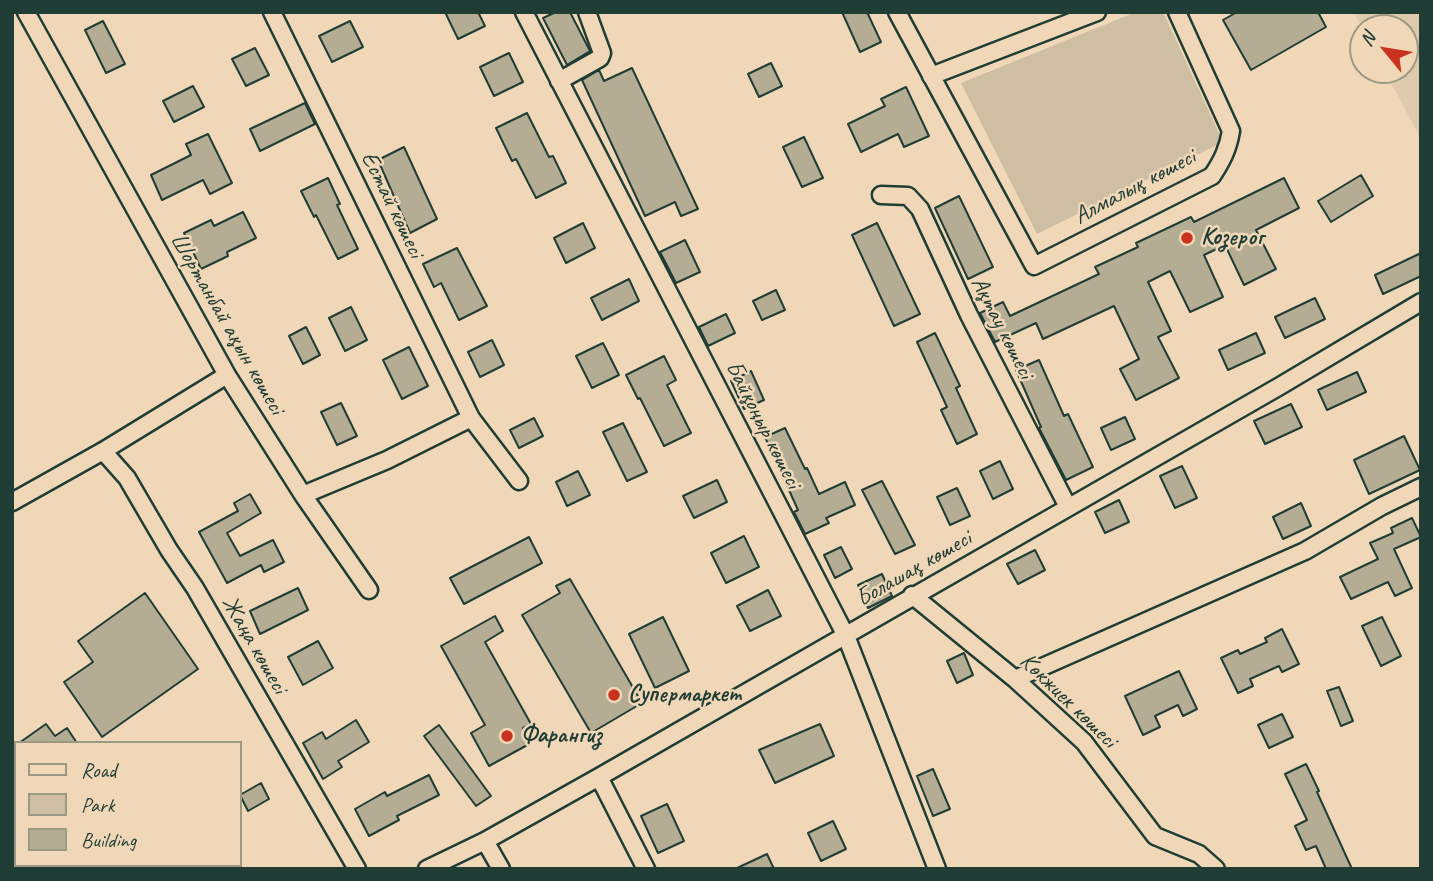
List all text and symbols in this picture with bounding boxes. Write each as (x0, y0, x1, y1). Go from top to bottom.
north arrow (1349, 14, 1419, 84)
text: N (1354, 28, 1381, 51)
street label: Алмалық көшесі (1069, 143, 1201, 231)
street label: Естай көшесі (354, 147, 430, 263)
place label: Козерог (1201, 224, 1264, 252)
street label: Шортанбай ақын көшесі (163, 228, 291, 420)
marker: Козерог (1179, 230, 1195, 246)
street label: Ақтау көшесі (964, 272, 1040, 384)
street label: Байқоңыр көшесі (719, 356, 807, 494)
street label: Болашақ көшесі (851, 524, 977, 614)
street label: Жаңа көшесі (214, 591, 294, 699)
street label: Көкжиек көшесі (1013, 647, 1123, 755)
place label: Супермаркет (628, 681, 742, 709)
marker: Супермаркет (606, 687, 622, 703)
place label: Фарангиз (521, 722, 602, 750)
marker: Фарангиз (499, 728, 515, 744)
legend (14, 741, 242, 867)
text: Road (81, 757, 116, 783)
text: Park (81, 792, 114, 818)
text: Building (81, 827, 136, 853)

